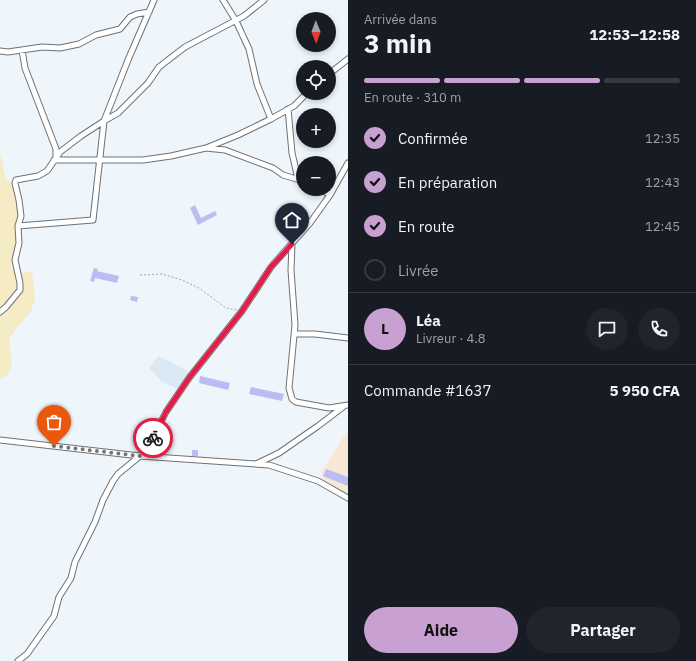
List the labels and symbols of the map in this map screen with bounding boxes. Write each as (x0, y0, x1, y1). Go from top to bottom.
north arrow (296, 12, 336, 52)
pin (275, 203, 309, 244)
pin (37, 405, 71, 446)
courier (133, 418, 173, 458)

